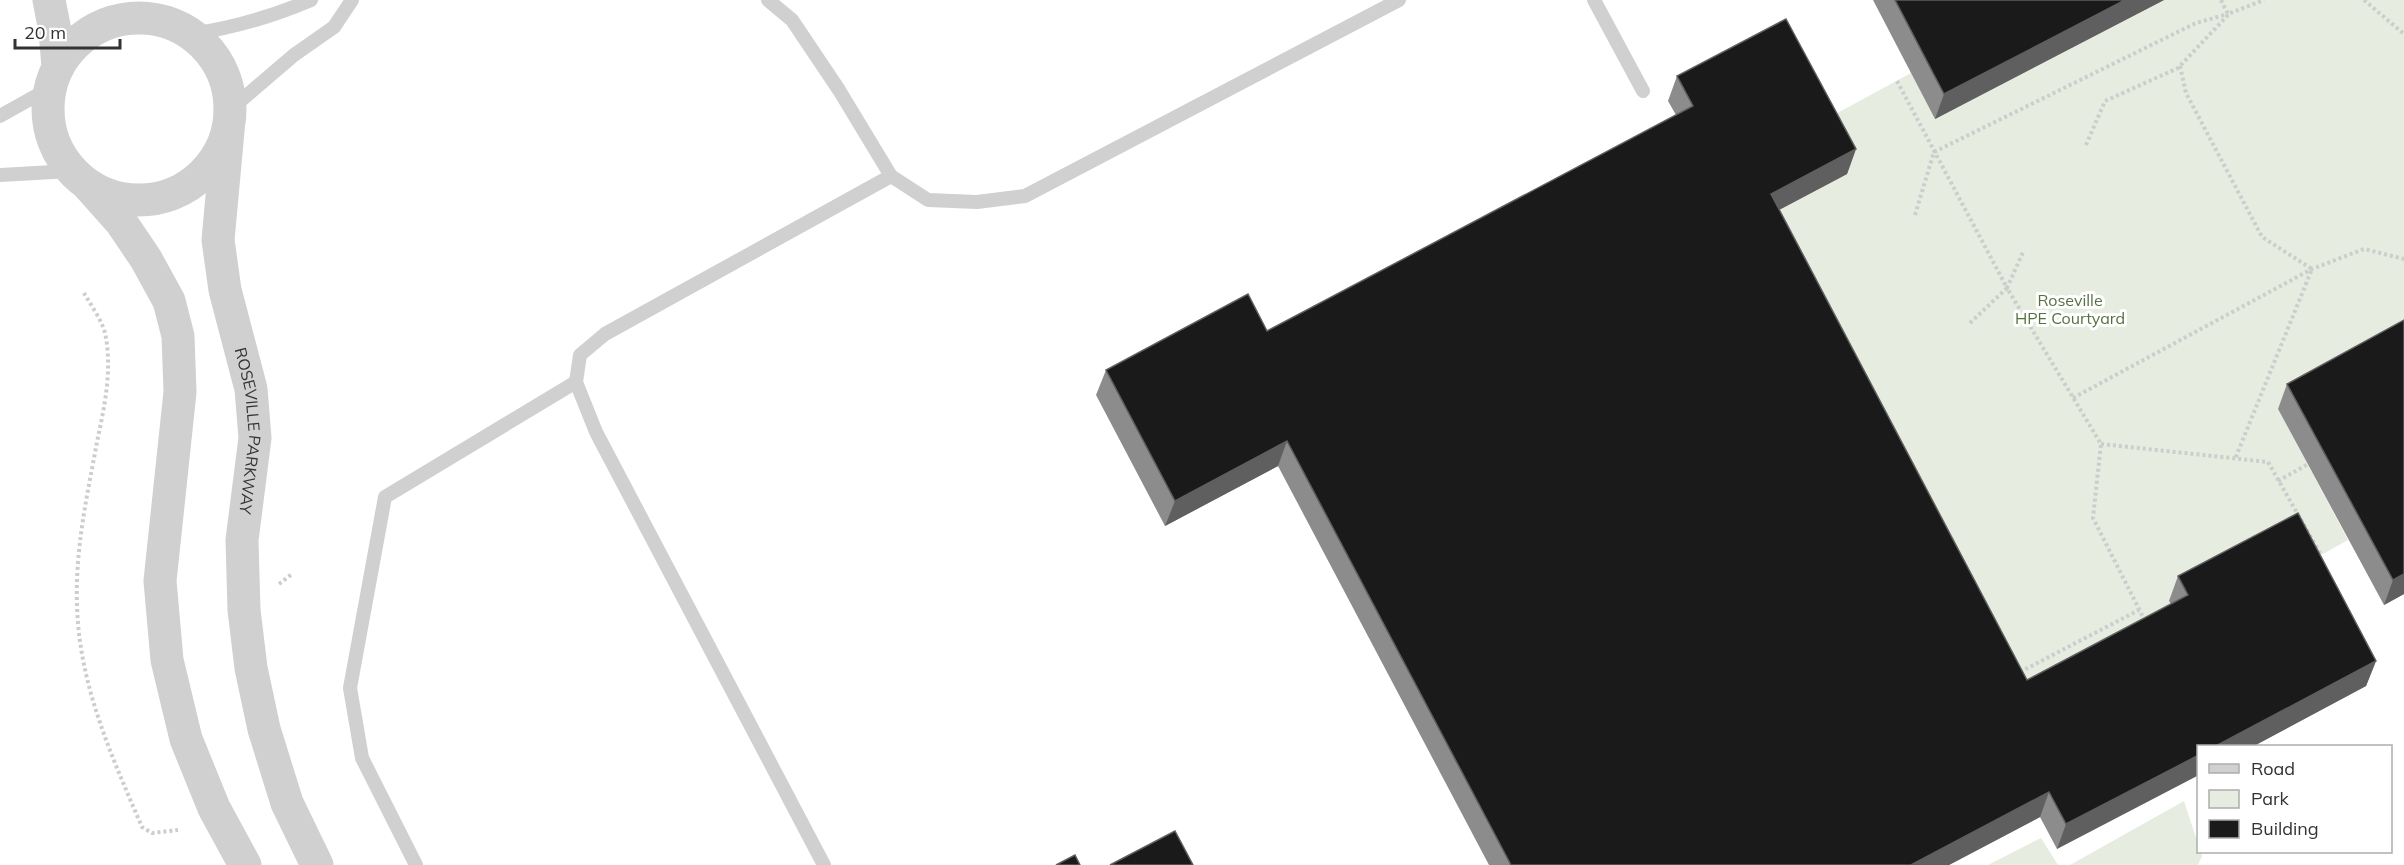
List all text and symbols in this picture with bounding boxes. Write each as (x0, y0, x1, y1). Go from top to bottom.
scale bar (15, 12, 120, 50)
text: 20 m (24, 21, 66, 44)
park label: Roseville HPE Courtyard (2015, 290, 2125, 328)
street label: ROSEVILLE PARKWAY (231, 345, 265, 516)
legend (2197, 745, 2392, 853)
text: Road (2251, 757, 2295, 780)
text: Park (2251, 787, 2290, 810)
text: Building (2251, 817, 2319, 840)

